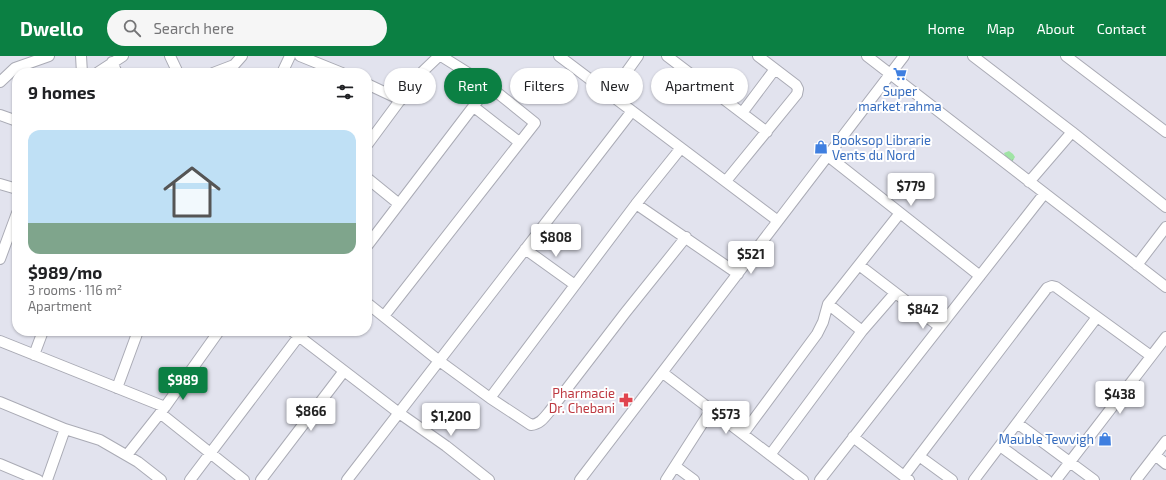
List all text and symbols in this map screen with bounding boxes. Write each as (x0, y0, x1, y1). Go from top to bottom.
search box (107, 10, 387, 46)
text: Dwello (20, 17, 83, 40)
icon: search (121, 17, 143, 39)
text: Search here (153, 19, 234, 37)
text: Home (928, 20, 965, 37)
text: Map (987, 20, 1015, 37)
text: About (1037, 20, 1075, 37)
text: Contact (1097, 20, 1146, 37)
supermarket icon: Super market rahma (892, 66, 908, 82)
chip: Buy (384, 68, 436, 104)
chip: Rent (444, 68, 502, 104)
chip: Filters (510, 68, 578, 104)
chip: New (586, 68, 643, 104)
chip: Apartment (651, 68, 748, 104)
icon: filters (334, 81, 356, 103)
text: 9 homes (28, 82, 96, 102)
place label: Super market rahma (858, 83, 942, 114)
place label: Booksop Librarie Vents du Nord (832, 132, 931, 163)
shop icon: Booksop Librarie Vents du Nord (813, 139, 829, 155)
icon: home (156, 156, 228, 228)
pin: $779 (887, 173, 935, 207)
text: $779 (897, 178, 925, 194)
pin: $808 (532, 224, 580, 258)
text: $808 (540, 229, 572, 245)
pin: $521 (727, 241, 775, 275)
text: $521 (737, 246, 765, 262)
text: $989/mo (28, 262, 102, 282)
text: 3 rooms · 116 m² (28, 282, 122, 298)
pin: $842 (899, 296, 947, 330)
text: Apartment (28, 298, 92, 314)
text: $842 (907, 301, 939, 317)
pin: $989 (159, 367, 207, 401)
text: $989 (168, 372, 198, 388)
pin: $438 (1096, 381, 1144, 415)
place label: Pharmacie Dr. Chebani (549, 385, 615, 416)
text: $438 (1104, 386, 1136, 402)
pharmacy icon: Pharmacie Dr. Chebani (618, 392, 634, 408)
pin: $866 (287, 398, 335, 432)
pin: $573 (702, 401, 750, 435)
text: $866 (296, 403, 326, 419)
pin: $1,200 (418, 403, 484, 437)
text: $573 (712, 406, 740, 422)
text: $1,200 (431, 408, 471, 424)
place label: Mauble Tewvigh (998, 431, 1094, 447)
shop icon: Mauble Tewvigh (1097, 431, 1113, 447)

